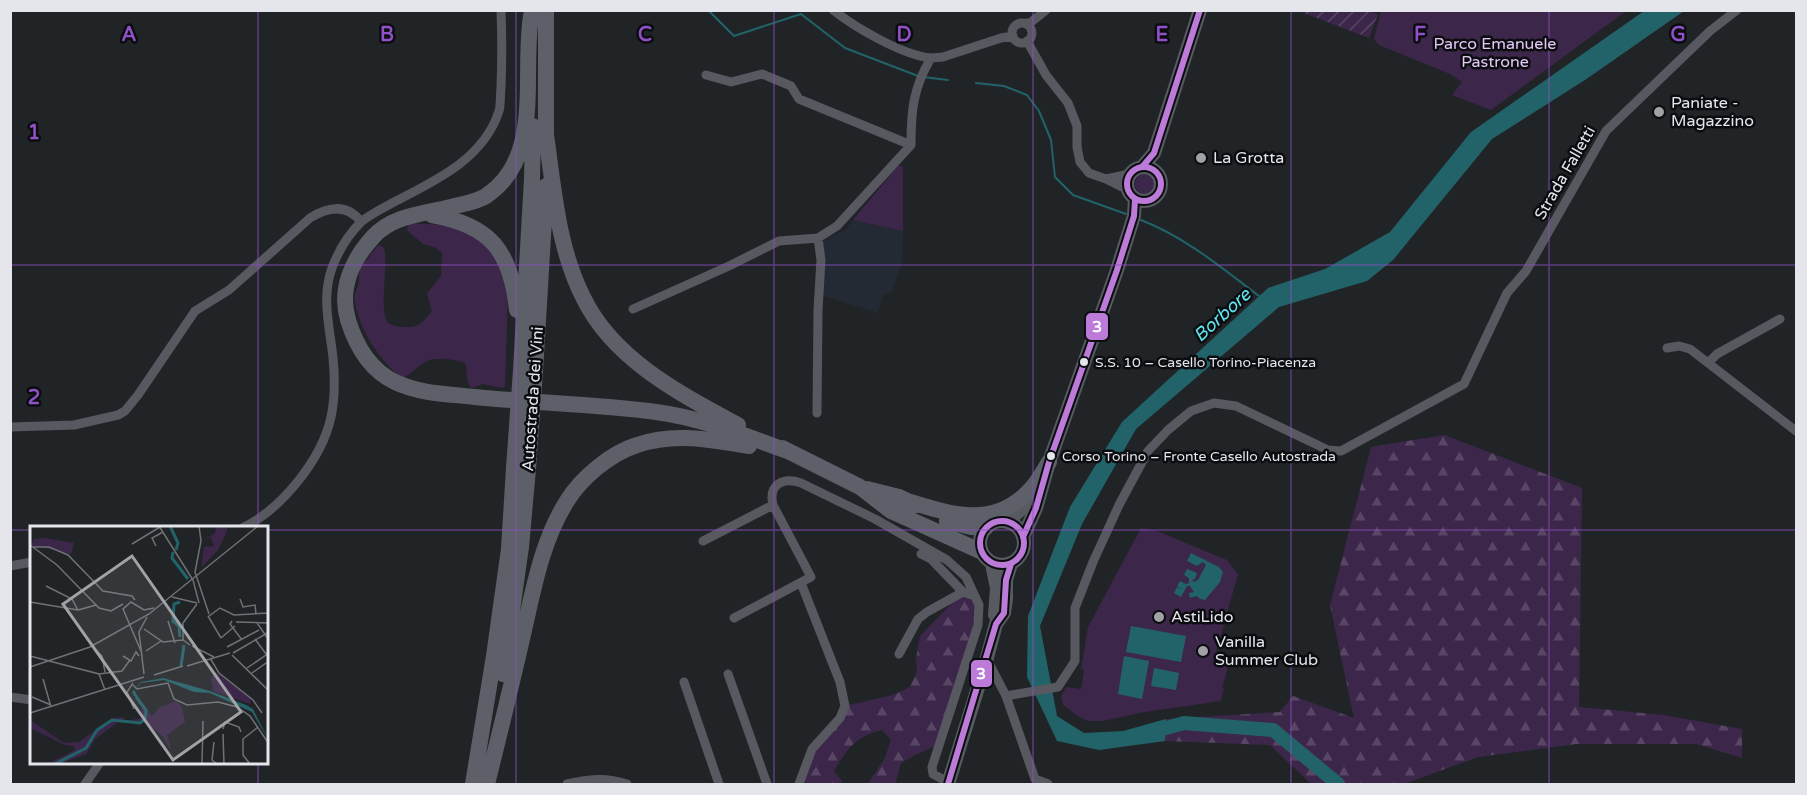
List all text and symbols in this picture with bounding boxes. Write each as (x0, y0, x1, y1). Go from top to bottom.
text: A (122, 23, 137, 47)
text: B (380, 23, 394, 47)
text: C (638, 23, 652, 47)
text: D (896, 23, 912, 47)
text: E (1156, 23, 1169, 47)
text: F (1414, 23, 1426, 47)
text: G (1670, 23, 1686, 47)
park label: Parco Emanuele Pastrone (1434, 34, 1556, 72)
place label: Paniate - Magazzino (1671, 93, 1754, 131)
marker: Paniate - Magazzino (1652, 105, 1666, 119)
text: 1 (28, 121, 40, 145)
street label: Strada Falletti (1530, 123, 1600, 223)
place label: La Grotta (1213, 148, 1284, 168)
marker: La Grotta (1194, 151, 1208, 165)
water label: Borbore (1189, 283, 1256, 346)
line badge: 3 (1085, 312, 1109, 341)
text: 3 (1092, 317, 1102, 337)
street label: Autostrada dei Vini (518, 326, 548, 472)
place label: S.S. 10 – Casello Torino-Piacenza (1095, 354, 1316, 371)
marker: S.S. 10 – Casello Torino-Piacenza (1078, 356, 1090, 368)
text: 2 (28, 386, 40, 410)
place label: Corso Torino – Fronte Casello Autostrada (1062, 448, 1336, 465)
marker: Corso Torino – Fronte Casello Autostrada (1045, 450, 1057, 462)
inset map (30, 526, 268, 765)
place label: AstiLido (1171, 607, 1234, 627)
marker: AstiLido (1152, 610, 1166, 624)
place label: Vanilla Summer Club (1215, 632, 1318, 670)
marker: Vanilla Summer Club (1196, 644, 1210, 658)
line badge: 3 (970, 659, 993, 688)
text: 3 (976, 664, 986, 684)

